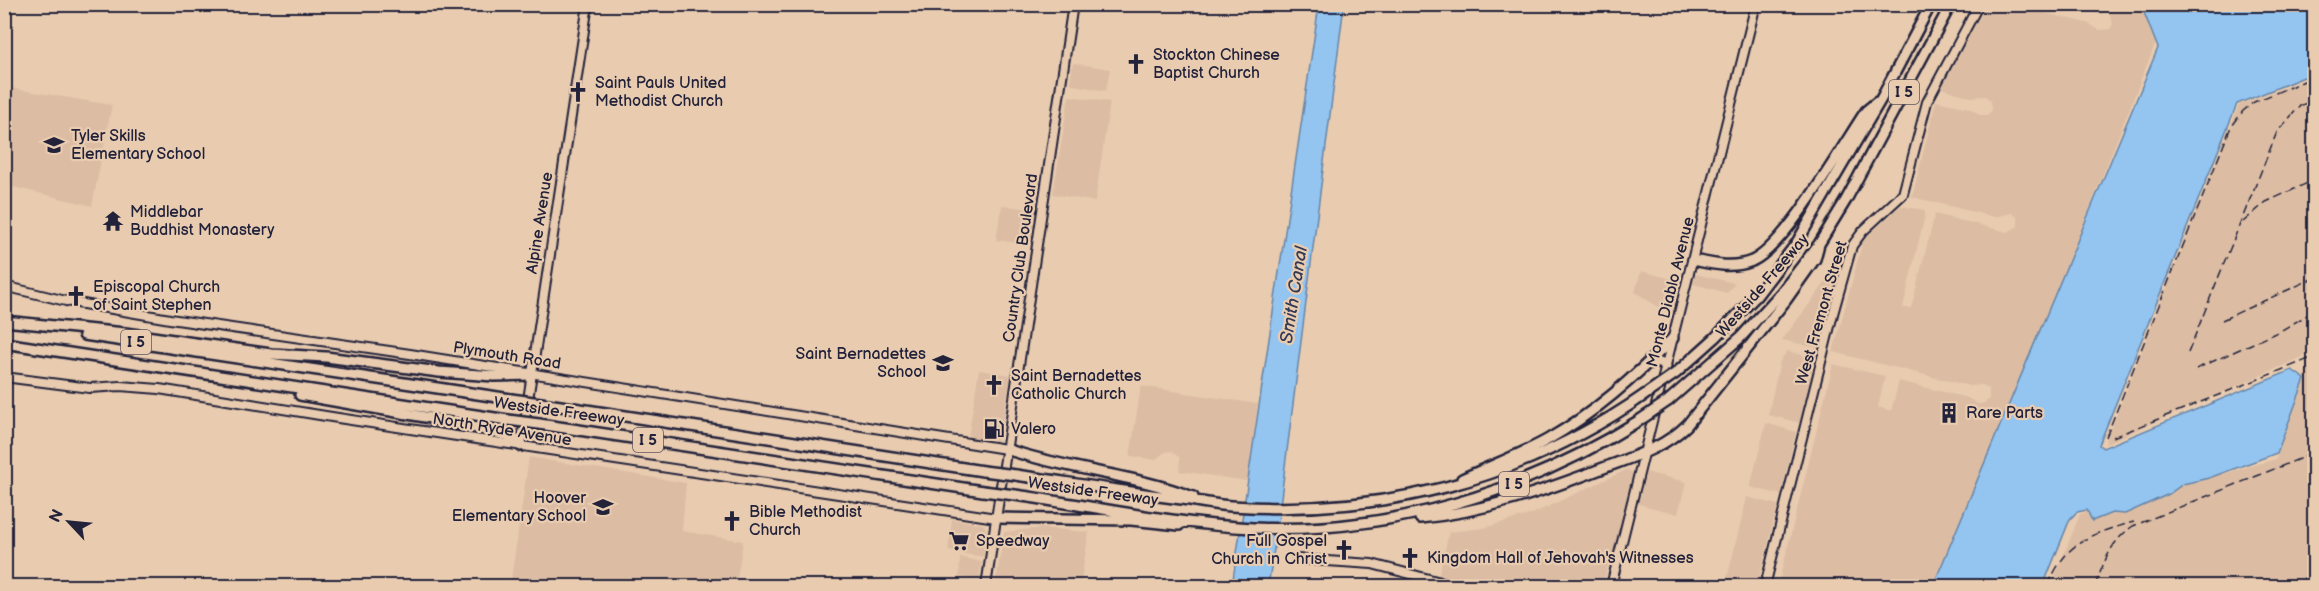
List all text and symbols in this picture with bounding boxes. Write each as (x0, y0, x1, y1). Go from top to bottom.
place label: Stockton Chinese Baptist Church (1153, 46, 1280, 83)
church icon: Stockton Chinese Baptist Church (1124, 52, 1148, 76)
place label: Saint Pauls United Methodist Church (595, 74, 727, 111)
church icon: Saint Pauls United Methodist Church (566, 80, 590, 104)
road number: I 5 (1889, 80, 1919, 104)
place label: Tyler Skills Elementary School (71, 127, 205, 164)
school or university icon: Tyler Skills Elementary School (42, 133, 66, 157)
street label: Alpine Avenue (523, 170, 558, 275)
street label: Country Club Boulevard (1000, 172, 1042, 344)
place label: Middlebar Buddhist Monastery (130, 203, 275, 240)
temple icon: Middlebar Buddhist Monastery (101, 209, 125, 233)
street label: Monte Diablo Avenue (1643, 214, 1699, 369)
street label: Westside Freeway (1713, 230, 1814, 342)
street label: West Fremont Street (1792, 239, 1852, 387)
water label: Smith Canal (1276, 244, 1312, 345)
place label: Episcopal Church of Saint Stephen (93, 278, 220, 315)
church icon: Episcopal Church of Saint Stephen (64, 284, 88, 308)
road number: I 5 (121, 330, 151, 354)
street label: Plymouth Road (452, 338, 562, 374)
place label: Saint Bernadettes School (796, 345, 926, 382)
school or university icon: Saint Bernadettes School (931, 351, 955, 375)
place label: Saint Bernadettes Catholic Church (1011, 367, 1142, 404)
church icon: Saint Bernadettes Catholic Church (982, 373, 1006, 397)
street label: Westside Freeway (493, 393, 626, 431)
building icon: Rare Parts (1937, 401, 1961, 425)
place label: Rare Parts (1966, 404, 2043, 423)
street label: North Ryde Avenue (431, 410, 573, 450)
fuel station icon: Valero (982, 417, 1006, 441)
place label: Valero (1011, 420, 1056, 439)
road number: I 5 (633, 428, 663, 452)
road number: I 5 (1499, 472, 1529, 496)
street label: Westside Freeway (1027, 473, 1160, 511)
place label: Hoover Elementary School (452, 489, 586, 526)
north arrow (39, 492, 99, 552)
school or university icon: Hoover Elementary School (591, 495, 615, 519)
place label: Bible Methodist Church (749, 503, 862, 540)
text: N (46, 507, 68, 526)
church icon: Bible Methodist Church (720, 509, 744, 533)
supermarket icon: Speedway (947, 529, 971, 553)
place label: Speedway (976, 532, 1050, 551)
place label: Full Gospel Church in Christ (1211, 532, 1327, 569)
church icon: Full Gospel Church in Christ (1332, 538, 1356, 562)
church icon: Kingdom Hall of Jehovah's Witnesses (1398, 546, 1422, 570)
place label: Kingdom Hall of Jehovah's Witnesses (1427, 549, 1694, 568)

